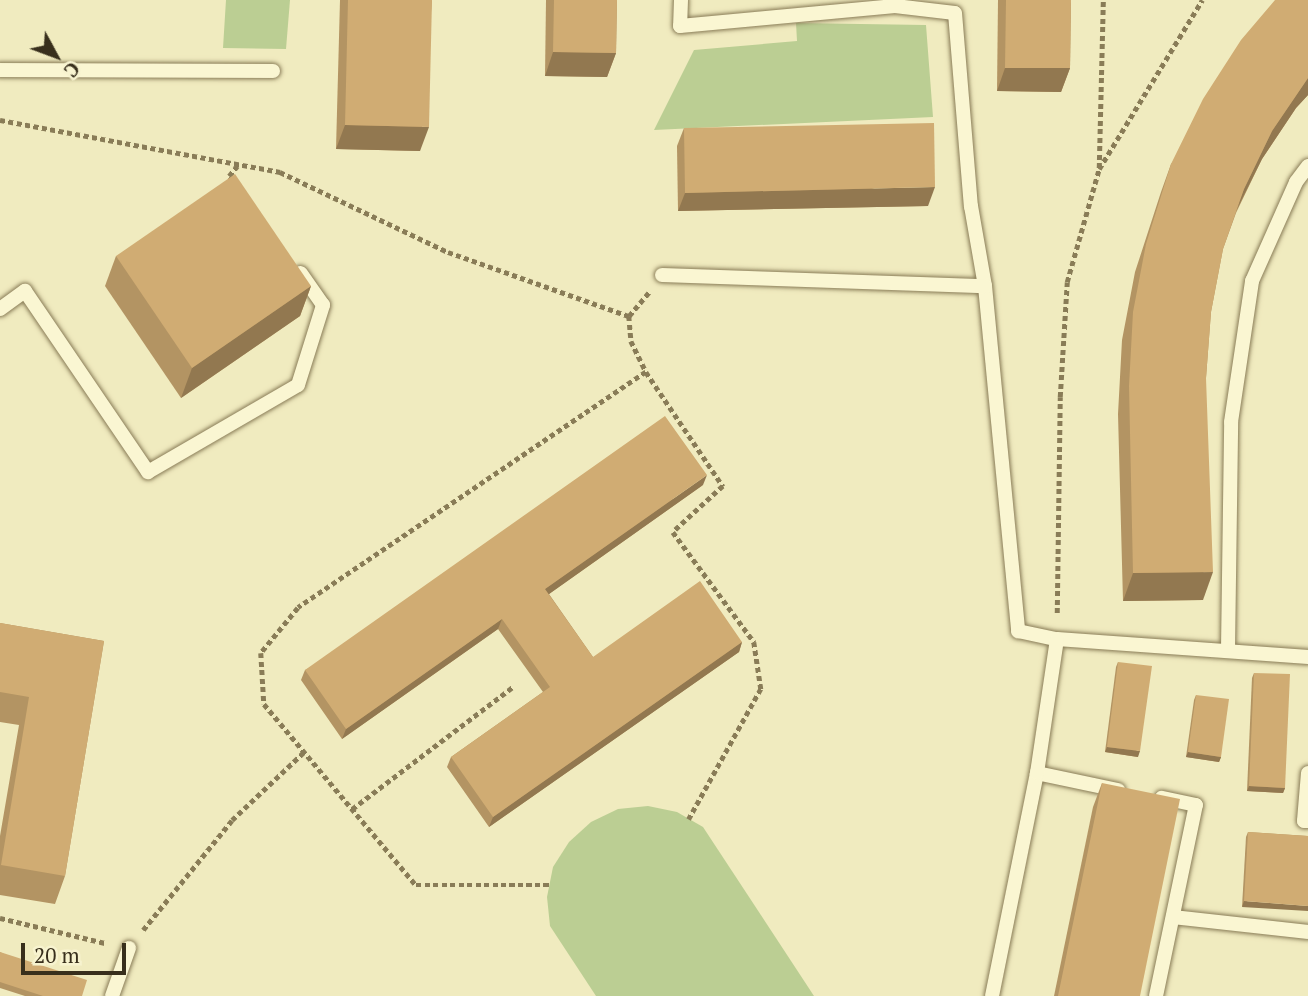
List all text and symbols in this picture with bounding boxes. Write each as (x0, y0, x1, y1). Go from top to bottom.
north arrow (21, 21, 91, 91)
text: С (59, 57, 86, 83)
scale bar (24, 930, 130, 974)
text: 20 m (34, 941, 80, 969)

